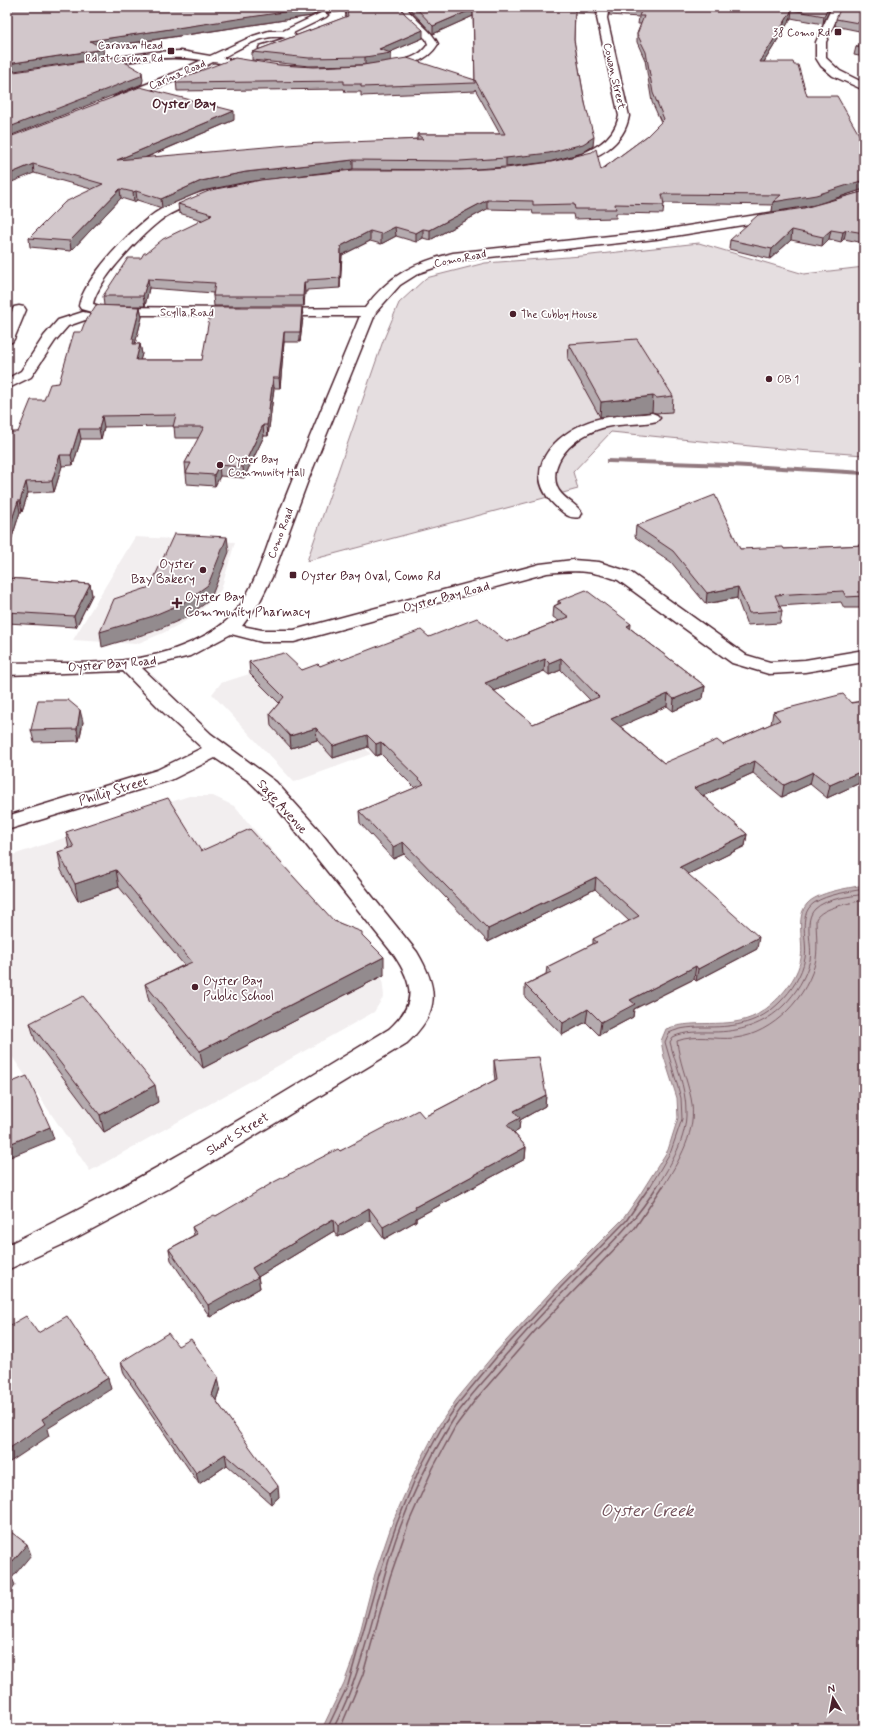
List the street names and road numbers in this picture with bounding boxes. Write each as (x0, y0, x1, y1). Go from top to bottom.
street label: Cowan Street (600, 41, 629, 111)
street label: Carina Road (147, 57, 208, 93)
street label: Como Road (433, 247, 488, 271)
street label: Scylla Road (160, 306, 214, 320)
street label: Como Road (265, 506, 297, 561)
street label: Oyster Bay Road (401, 578, 492, 617)
street label: Oyster Bay Road (67, 652, 157, 677)
street label: Phillip Street (77, 773, 150, 810)
street label: Sage Avenue (251, 776, 311, 839)
street label: Short Street (203, 1109, 272, 1160)

